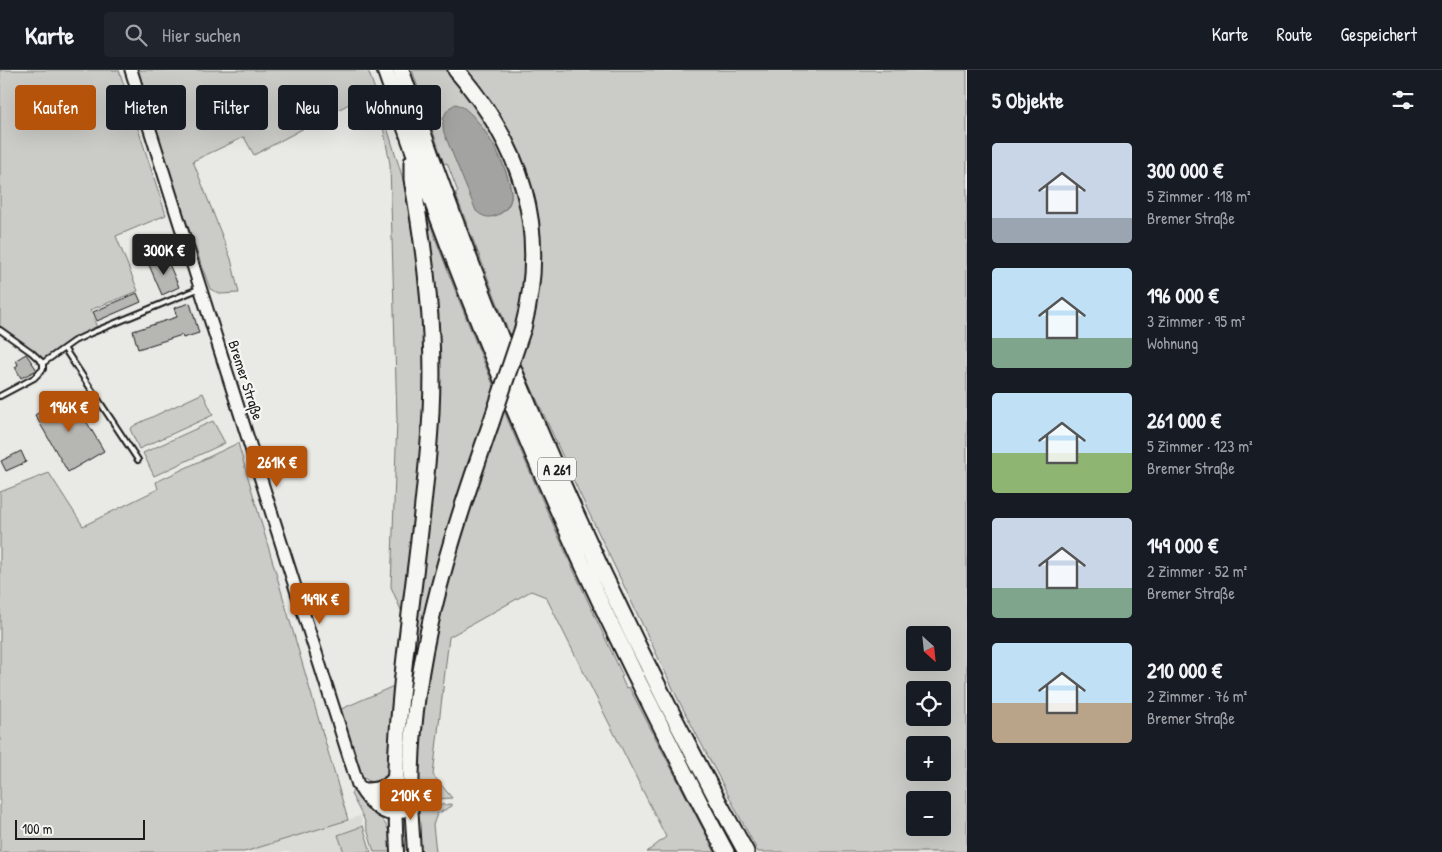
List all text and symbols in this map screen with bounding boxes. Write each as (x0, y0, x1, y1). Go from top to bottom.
search box (104, 12, 454, 57)
text: Karte (25, 19, 74, 51)
icon: search (122, 21, 150, 49)
text: Hier suchen (162, 22, 241, 48)
text: Karte (1212, 22, 1249, 47)
text: Route (1277, 22, 1313, 47)
text: Gespeichert (1341, 22, 1417, 47)
chip: Kaufen (15, 85, 96, 130)
chip: Mieten (106, 85, 186, 130)
chip: Filter (196, 85, 268, 130)
chip: Neu (278, 85, 338, 130)
chip: Wohnung (348, 85, 441, 130)
text: 5 Objekte (992, 86, 1064, 115)
icon: filters (1389, 86, 1417, 114)
text: 300 000 € (1147, 156, 1223, 185)
icon: home (1032, 163, 1092, 223)
text: 5 Zimmer · 118 m² (1147, 185, 1251, 207)
text: Bremer Straße (1147, 207, 1235, 229)
pin: 300K € (123, 234, 205, 276)
text: 300K € (143, 239, 185, 261)
text: 196 000 € (1147, 281, 1219, 310)
icon: home (1032, 288, 1092, 348)
text: 3 Zimmer · 95 m² (1147, 310, 1245, 332)
text: Wohnung (1147, 332, 1198, 354)
street label: Bremer Straße (223, 338, 269, 422)
pin: 196K € (28, 390, 110, 433)
text: 196K € (50, 396, 88, 418)
text: 261 000 € (1147, 406, 1221, 435)
icon: home (1032, 413, 1092, 473)
text: 5 Zimmer · 123 m² (1147, 435, 1253, 457)
pin: 261K € (236, 446, 318, 488)
text: 261K € (257, 451, 297, 473)
text: Bremer Straße (1147, 457, 1235, 479)
road number: A 261 (538, 458, 576, 480)
text: 149 000 € (1147, 531, 1218, 560)
icon: home (1032, 538, 1092, 598)
text: 2 Zimmer · 52 m² (1147, 560, 1247, 582)
pin: 149K € (279, 582, 361, 625)
text: Bremer Straße (1147, 582, 1235, 604)
text: 149K € (301, 588, 339, 610)
north arrow (906, 626, 951, 671)
map controls (906, 626, 951, 836)
text: 210 000 € (1147, 656, 1222, 685)
icon: home (1032, 663, 1092, 723)
button: locate (906, 681, 951, 726)
text: 2 Zimmer · 76 m² (1147, 685, 1247, 707)
text: Bremer Straße (1147, 707, 1235, 729)
button: + (906, 736, 951, 781)
pin: 210K € (370, 778, 452, 821)
text: 210K € (391, 784, 431, 806)
button: − (906, 791, 951, 836)
scale bar (15, 817, 145, 840)
text: 100 m (22, 819, 52, 838)

